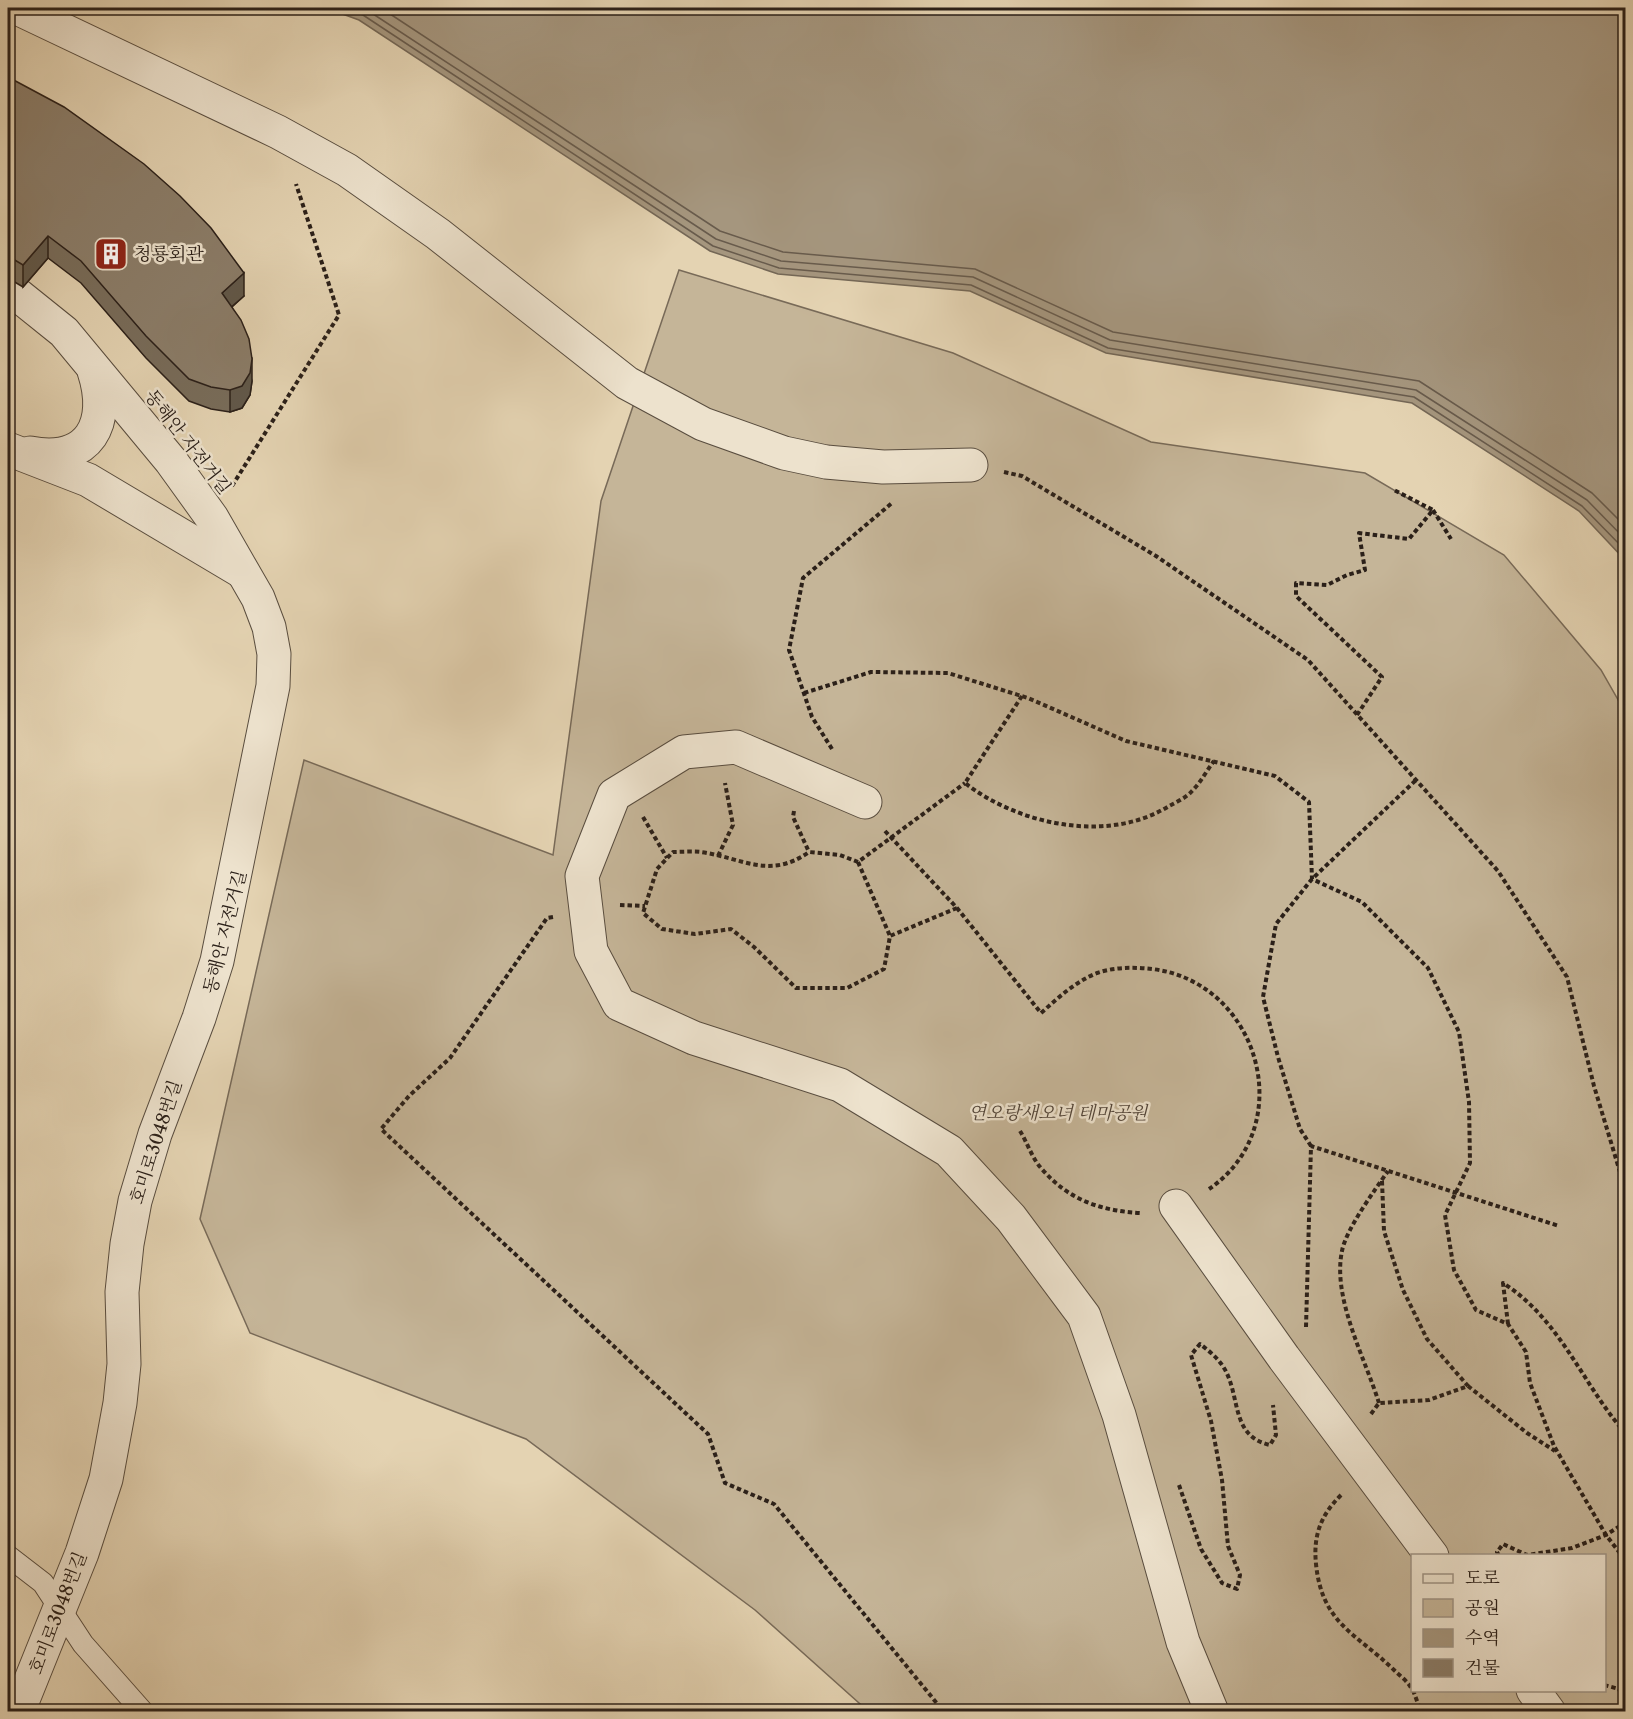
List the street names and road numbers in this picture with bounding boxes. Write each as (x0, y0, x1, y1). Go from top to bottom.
street label: 동해안 자전거길 (140, 385, 236, 499)
street label: 동해안 자전거길 (199, 868, 251, 996)
street label: 호미로3048번길 (126, 1077, 186, 1207)
street label: 호미로3048번길 (25, 1549, 91, 1677)

